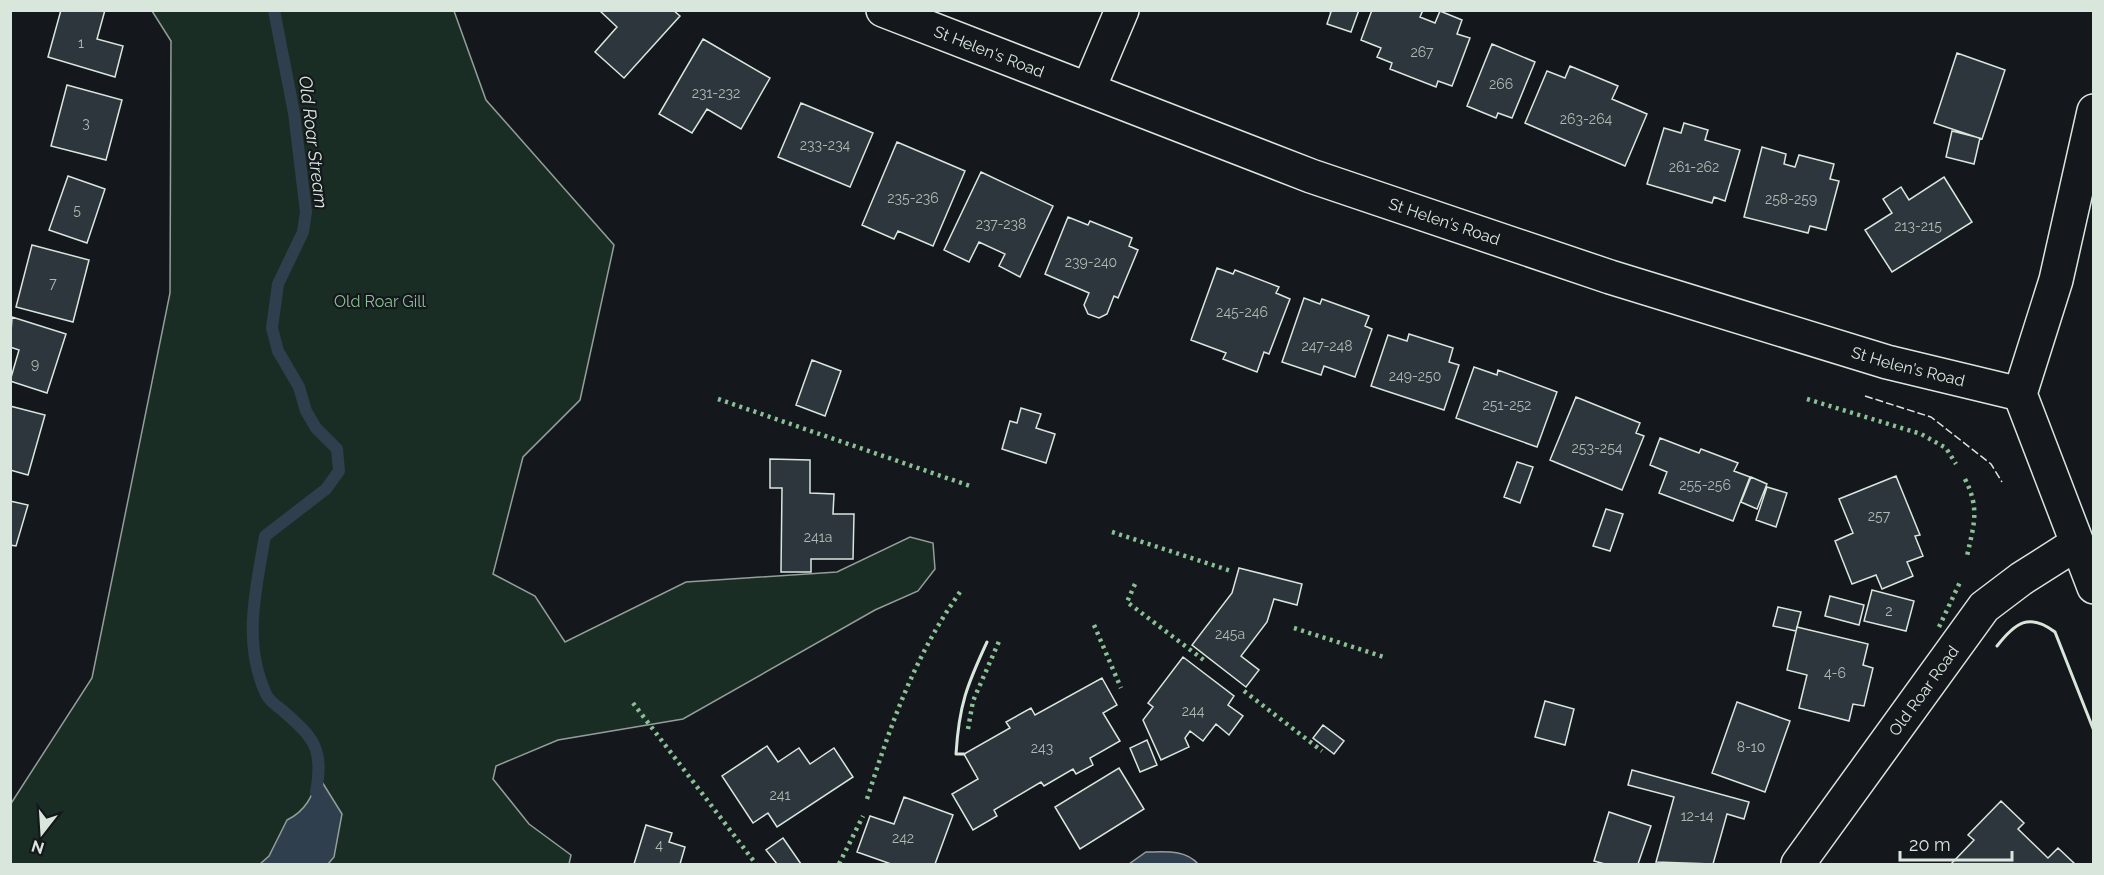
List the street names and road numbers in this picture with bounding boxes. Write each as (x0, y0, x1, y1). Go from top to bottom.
street label: St Helen's Road (931, 22, 1047, 82)
street label: St Helen's Road (1386, 194, 1503, 249)
street label: St Helen's Road (1849, 343, 1967, 390)
street label: Old Roar Road (1885, 642, 1963, 740)

